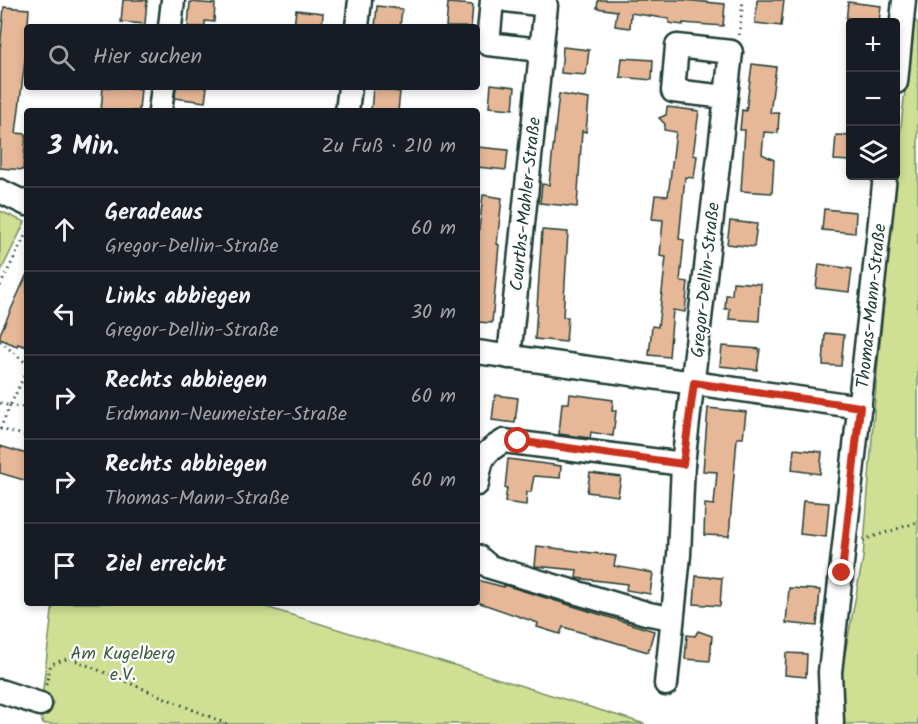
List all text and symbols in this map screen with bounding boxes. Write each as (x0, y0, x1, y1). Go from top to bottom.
map controls (846, 18, 900, 180)
button: + (846, 18, 900, 72)
search box (24, 24, 480, 90)
text: Hier suchen (93, 40, 202, 75)
icon: search (45, 41, 78, 74)
button: − (846, 72, 900, 126)
street label: Courths-Mahler-Straße (503, 116, 550, 293)
text: 3 Min. (48, 126, 119, 168)
button: layers (846, 126, 900, 180)
text: Zu Fuß · 210 m (322, 131, 456, 163)
text: Geradeaus (105, 196, 203, 231)
street label: Gregor-Dellin-Straße (684, 201, 729, 359)
icon: ahead (48, 213, 81, 246)
text: 60 m (411, 213, 456, 245)
street label: Thomas-Mann-Straße (849, 222, 896, 390)
text: Gregor-Dellin-Straße (105, 231, 279, 263)
text: Links abbiegen (105, 280, 251, 315)
icon: left (48, 297, 81, 330)
text: 30 m (411, 297, 456, 329)
text: Gregor-Dellin-Straße (105, 315, 279, 347)
text: Rechts abbiegen (105, 364, 267, 399)
icon: right (48, 381, 81, 414)
text: 60 m (411, 381, 456, 413)
text: Erdmann-Neumeister-Straße (105, 399, 347, 431)
route start (504, 427, 530, 453)
text: Rechts abbiegen (105, 448, 267, 483)
icon: right (48, 465, 81, 498)
text: 60 m (411, 465, 456, 497)
text: Thomas-Mann-Straße (105, 483, 289, 515)
text: Ziel erreicht (105, 548, 226, 583)
icon: arrive (48, 549, 81, 582)
route end (828, 559, 854, 585)
park label: Am Kugelberg e.V. (71, 640, 175, 690)

